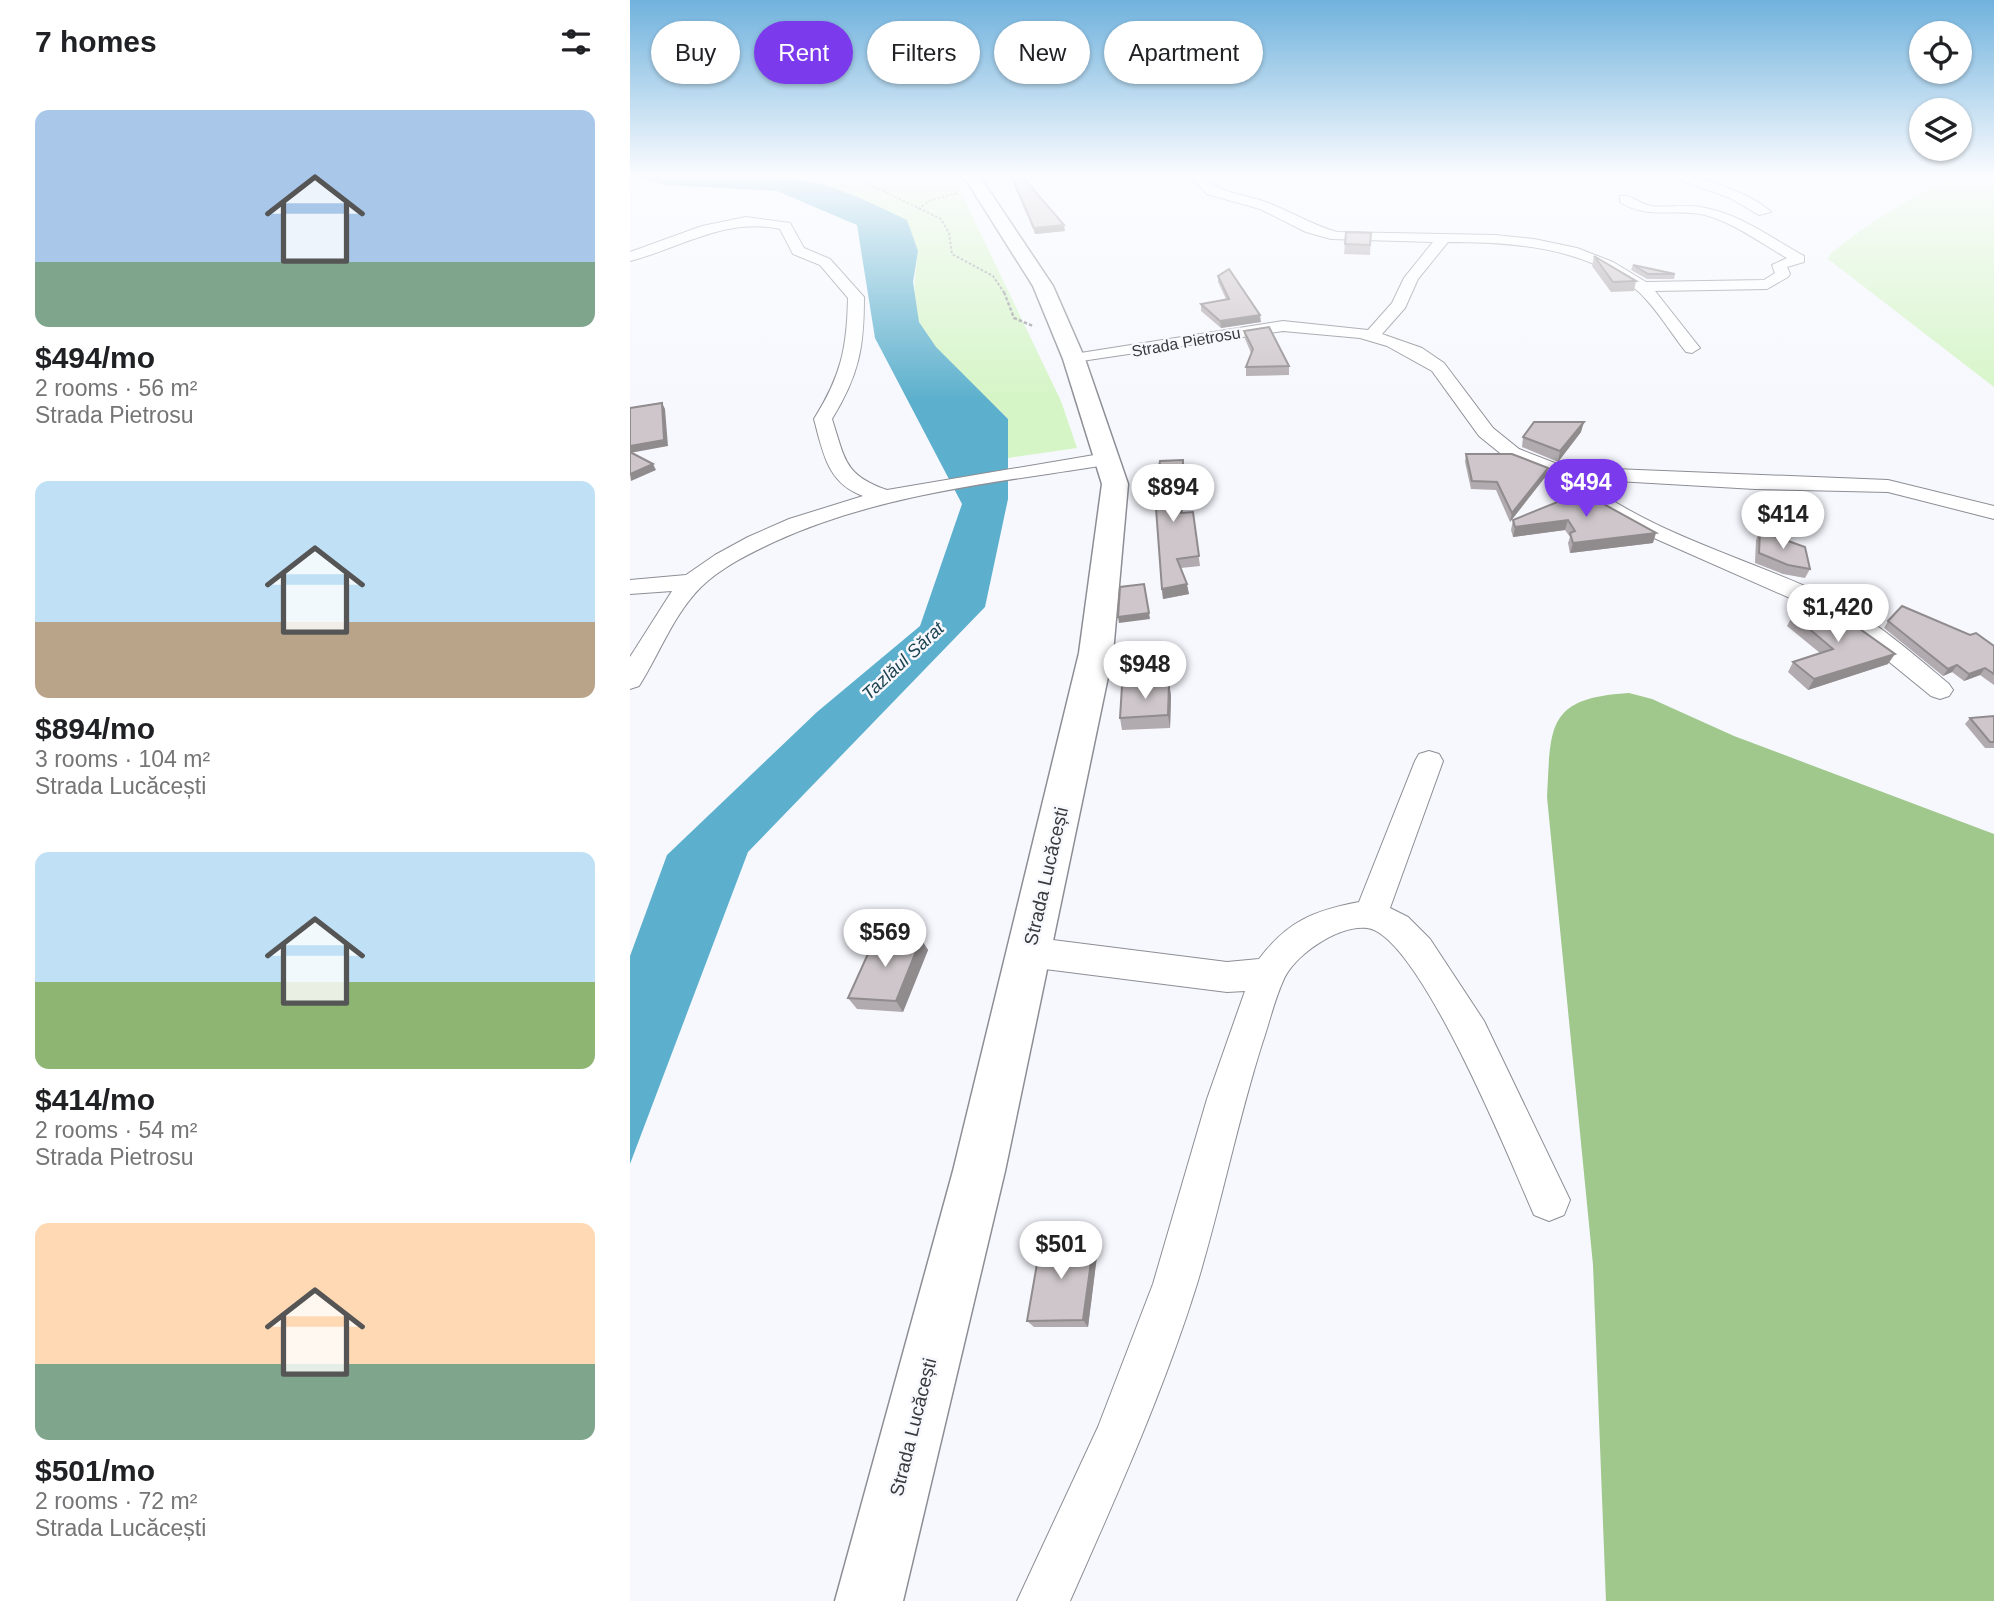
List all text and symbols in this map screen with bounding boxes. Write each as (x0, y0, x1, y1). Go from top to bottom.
chip: Buy (651, 21, 740, 84)
chip: Rent (754, 21, 853, 84)
chip: Filters (867, 21, 980, 84)
chip: New (994, 21, 1090, 84)
chip: Apartment (1104, 21, 1263, 84)
map controls (1909, 21, 1972, 161)
button: locate (1909, 21, 1972, 84)
icon: filters (557, 23, 595, 61)
text: 7 homes (35, 25, 157, 58)
button: layers (1909, 98, 1972, 161)
icon: home (252, 156, 378, 282)
street label: Strada Pietrosu (1130, 324, 1242, 360)
text: $494/mo (35, 341, 155, 374)
text: 2 rooms · 56 m² (35, 375, 197, 401)
text: Strada Pietrosu (35, 402, 194, 428)
pin: $494 (1545, 460, 1627, 519)
pin: $894 (1132, 464, 1214, 524)
text: $494 (1560, 469, 1612, 495)
text: $894 (1147, 474, 1199, 500)
pin: $414 (1742, 491, 1824, 551)
text: $414 (1757, 501, 1809, 527)
icon: home (252, 527, 378, 653)
pin: $1,420 (1781, 584, 1895, 644)
text: $1,420 (1803, 594, 1873, 620)
water label: Tazlăul Sărat (858, 617, 949, 704)
pin: $948 (1104, 642, 1186, 701)
text: $948 (1119, 651, 1171, 677)
text: $894/mo (35, 712, 155, 745)
text: 3 rooms · 104 m² (35, 746, 210, 772)
text: Strada Lucăcești (35, 773, 206, 799)
street label: Strada Lucăcești (1020, 805, 1072, 947)
icon: home (252, 898, 378, 1024)
pin: $569 (844, 909, 926, 969)
text: $569 (859, 919, 911, 945)
text: $414/mo (35, 1083, 155, 1116)
text: 2 rooms · 54 m² (35, 1117, 197, 1143)
text: Strada Pietrosu (35, 1144, 194, 1170)
pin: $501 (1020, 1222, 1102, 1281)
text: $501 (1035, 1231, 1087, 1257)
icon: home (252, 1269, 378, 1395)
street label: Strada Lucăcești (886, 1356, 940, 1498)
text: $501/mo (35, 1454, 155, 1487)
text: 2 rooms · 72 m² (35, 1488, 197, 1514)
text: Strada Lucăcești (35, 1515, 206, 1541)

